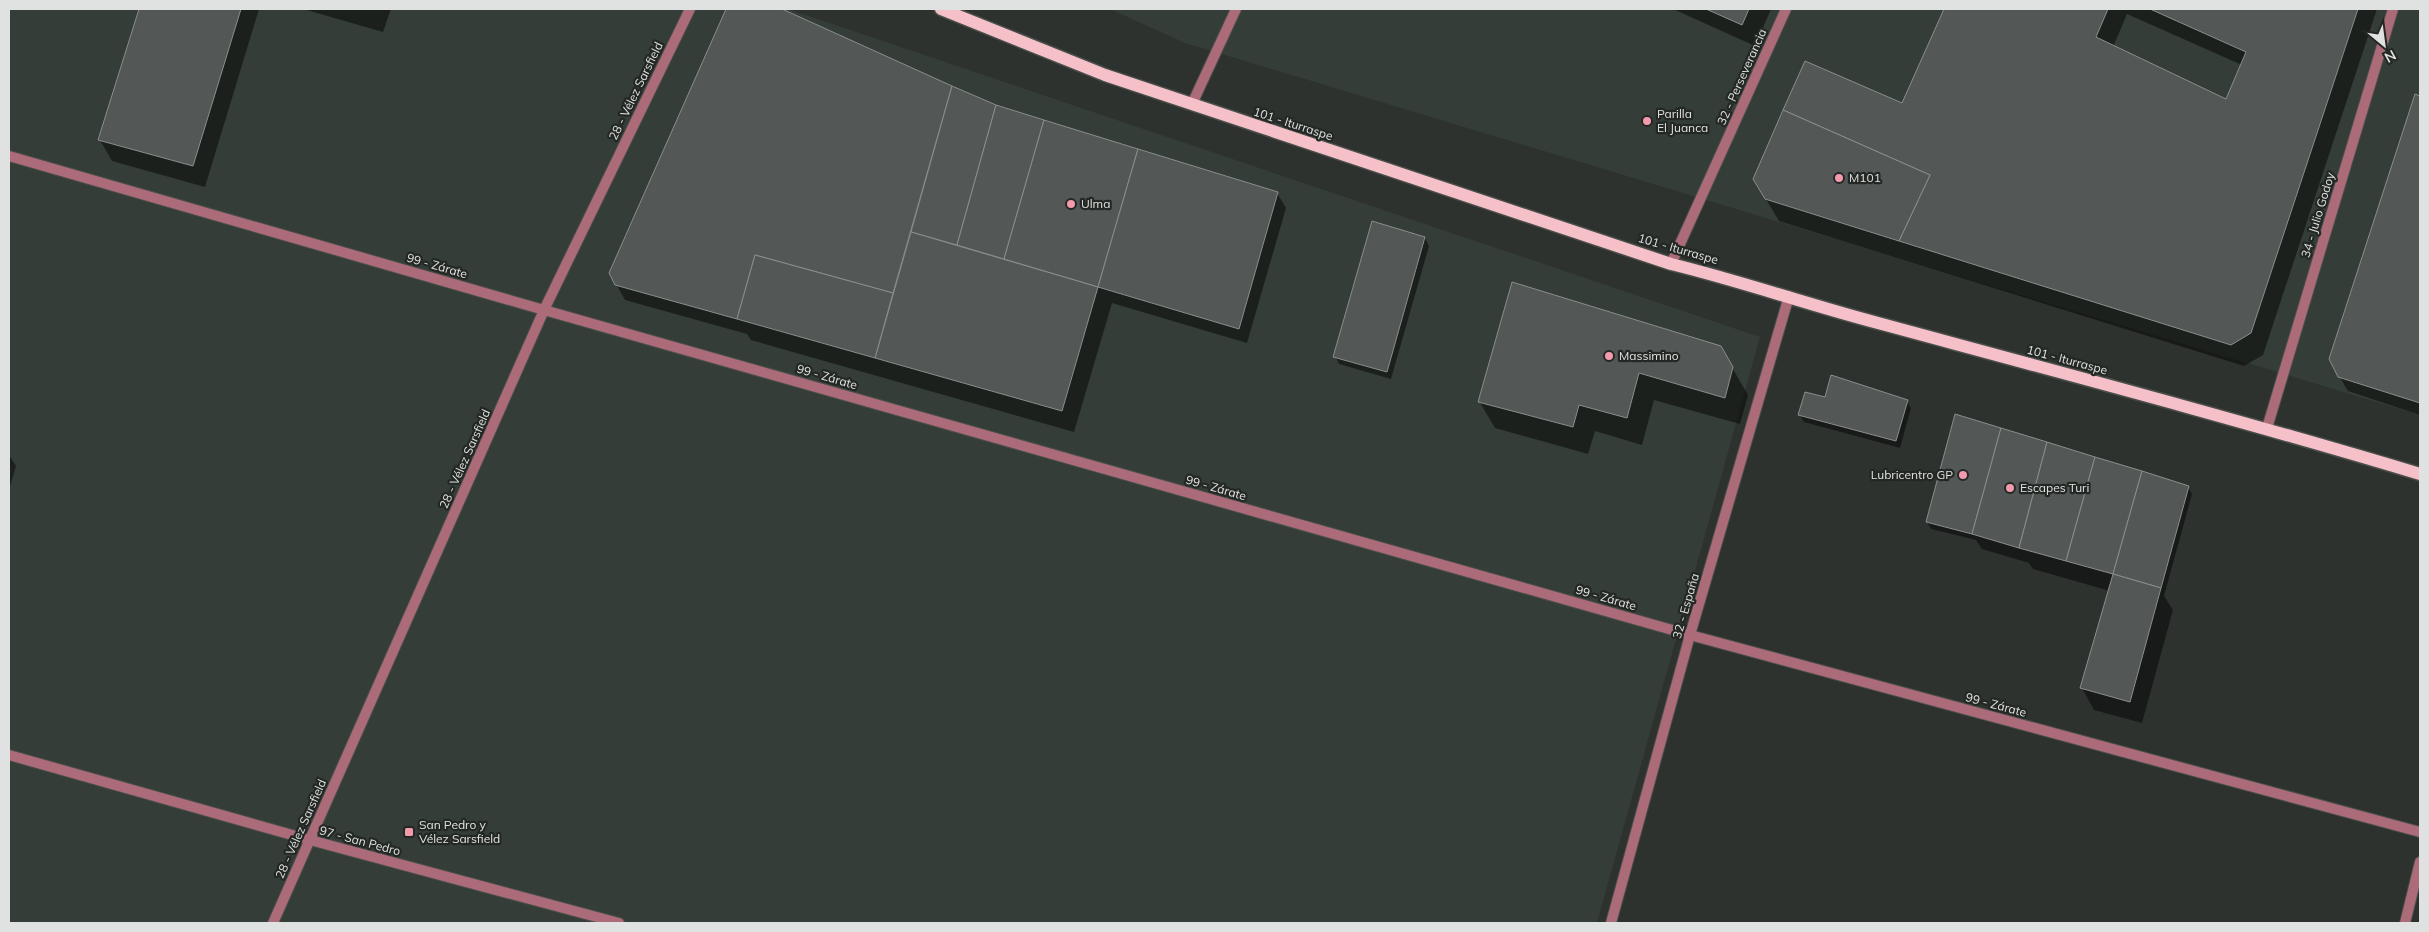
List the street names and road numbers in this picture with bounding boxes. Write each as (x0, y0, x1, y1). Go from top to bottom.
street label: 32 - Perseverancia (1714, 26, 1770, 127)
street label: 28 - Vélez Sarsfield (605, 39, 666, 142)
street label: 101 - Iturraspe (1251, 104, 1335, 143)
street label: 34 - Julio Godoy (2297, 170, 2338, 259)
street label: 101 - Iturraspe (1636, 230, 1720, 267)
street label: 99 - Zárate (405, 250, 469, 281)
street label: 101 - Iturraspe (2025, 342, 2109, 377)
street label: 99 - Zárate (795, 361, 859, 392)
street label: 28 - Vélez Sarsfield (436, 407, 493, 511)
street label: 99 - Zárate (1184, 472, 1248, 503)
street label: 32 - España (1669, 571, 1702, 640)
street label: 99 - Zárate (1574, 582, 1638, 613)
street label: 99 - Zárate (1964, 689, 2028, 720)
street label: 28 - Vélez Sarsfield (272, 777, 329, 881)
street label: 97 - San Pedro (318, 823, 402, 859)

